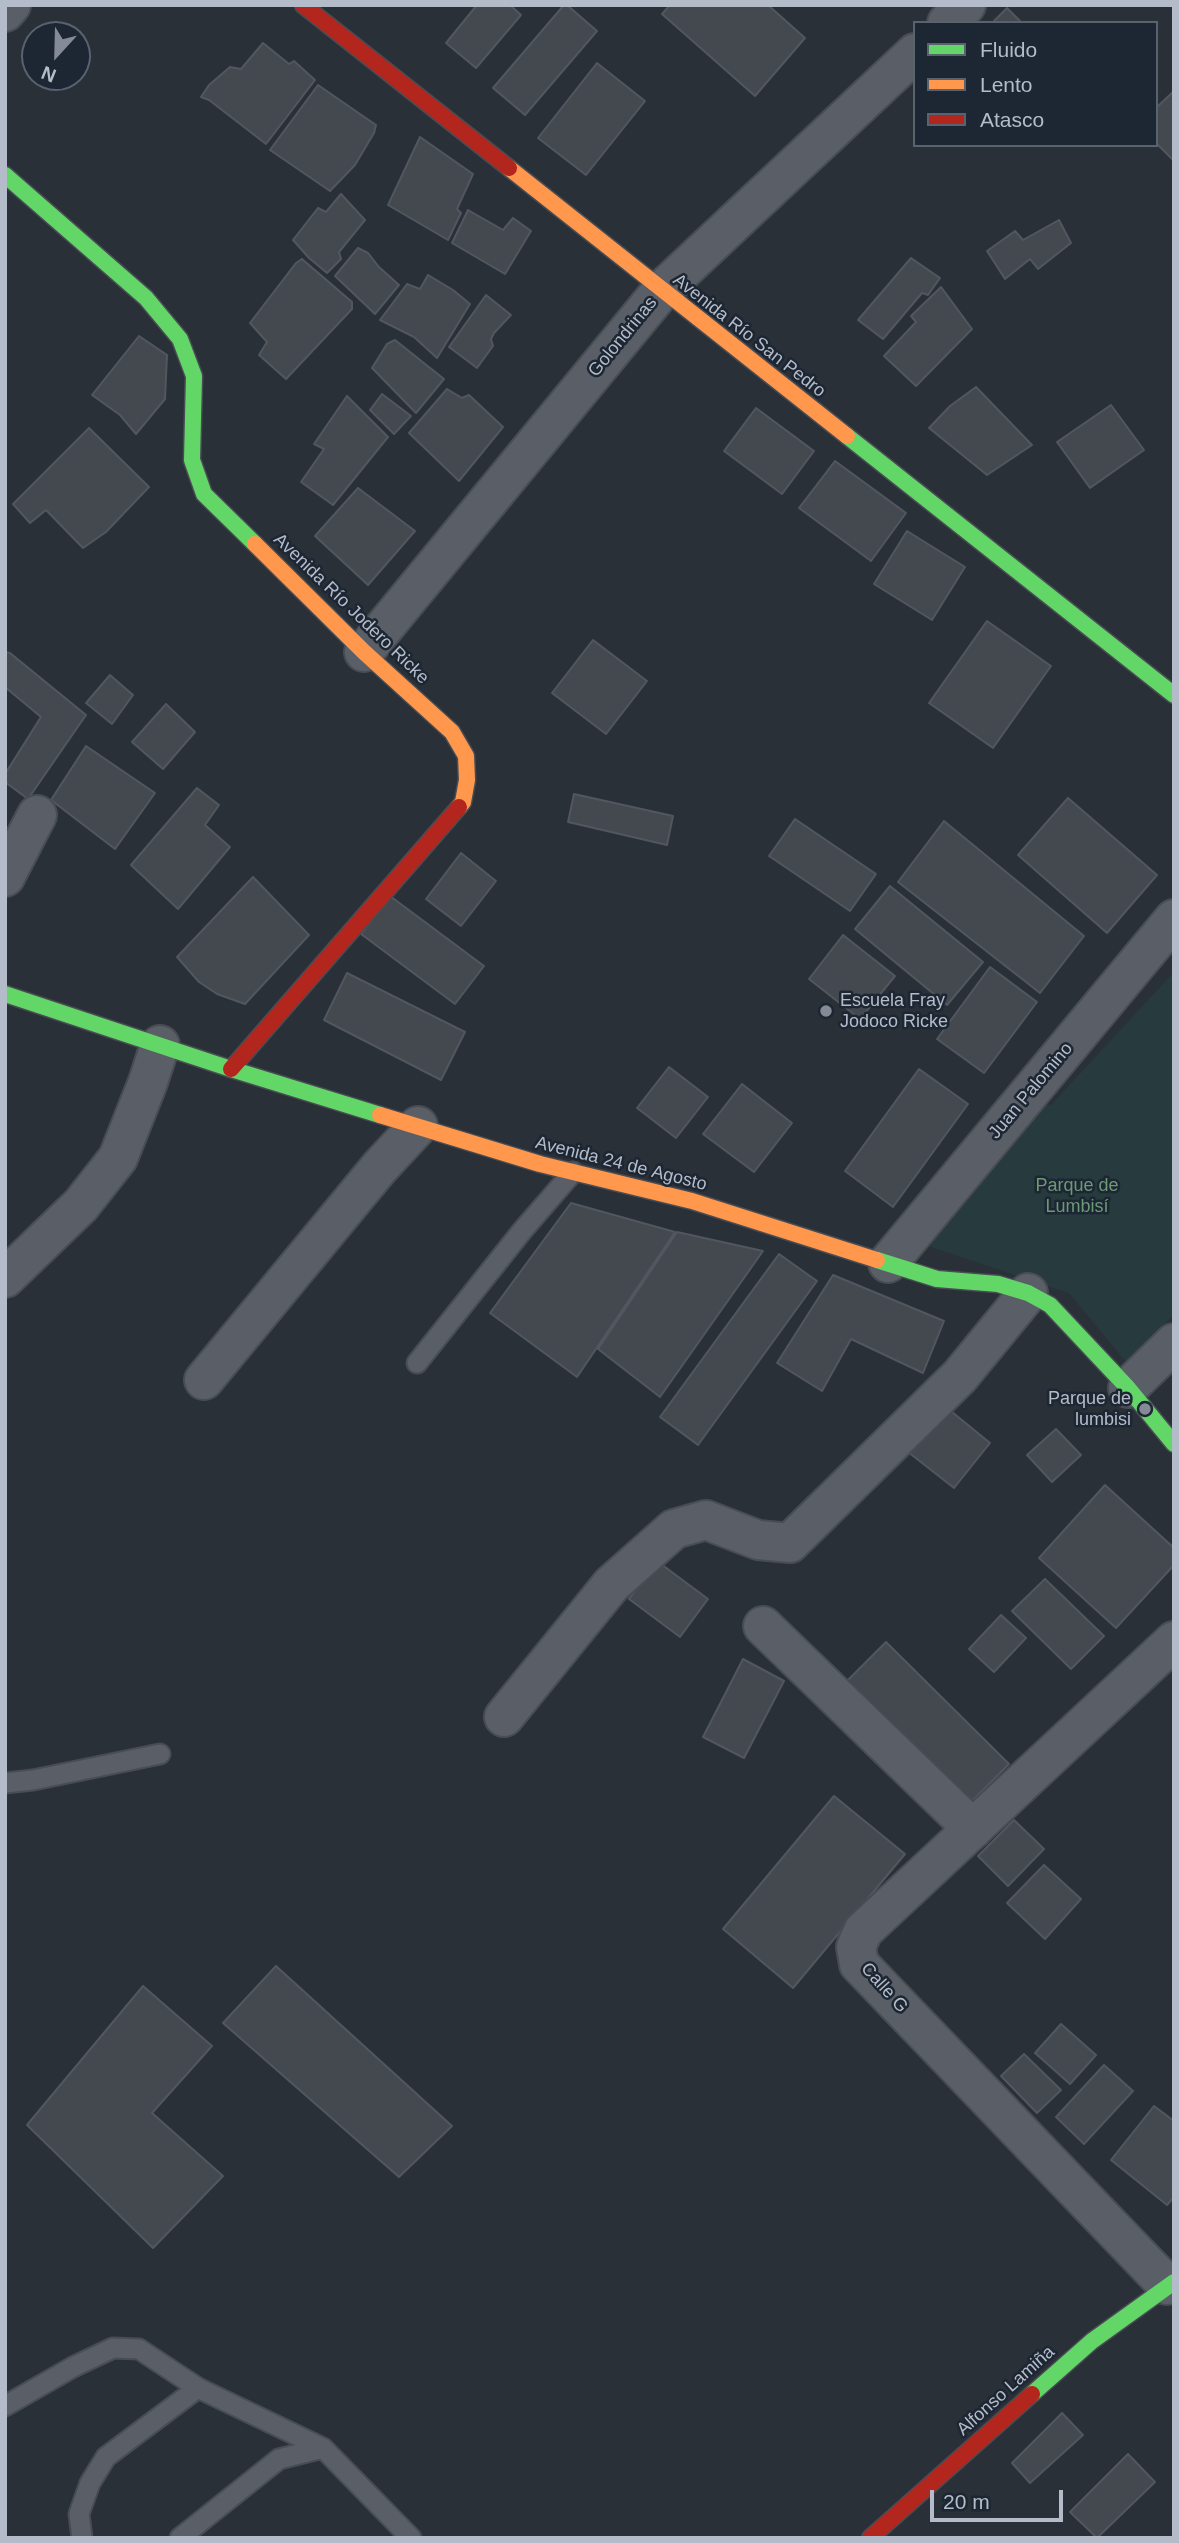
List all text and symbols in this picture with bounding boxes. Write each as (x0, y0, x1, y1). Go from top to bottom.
north arrow (21, 21, 91, 91)
legend (913, 21, 1158, 147)
text: Fluido (980, 38, 1037, 61)
text: N (38, 62, 59, 86)
text: Lento (980, 73, 1033, 96)
text: Atasco (980, 108, 1044, 131)
street label: Avenida Río San Pedro (668, 270, 830, 402)
street label: Golondrinas (584, 292, 662, 382)
street label: Avenida Río Jodero Ricke (269, 529, 433, 689)
place label: Escuela Fray Jodoco Ricke (840, 990, 948, 1032)
marker: Escuela Fray Jodoco Ricke (818, 1003, 834, 1019)
street label: Juan Palomino (984, 1038, 1078, 1144)
street label: Avenida 24 de Agosto (533, 1132, 709, 1196)
park label: Parque de Lumbisí (1035, 1175, 1119, 1218)
place label: Parque de lumbisi (1048, 1388, 1131, 1430)
marker: Parque de lumbisi (1137, 1401, 1153, 1417)
street label: Calle G (856, 1958, 912, 2018)
street label: Alfonso Lamiña (953, 2341, 1059, 2441)
scale bar (934, 2476, 1067, 2520)
text: 20 m (943, 2490, 990, 2513)

